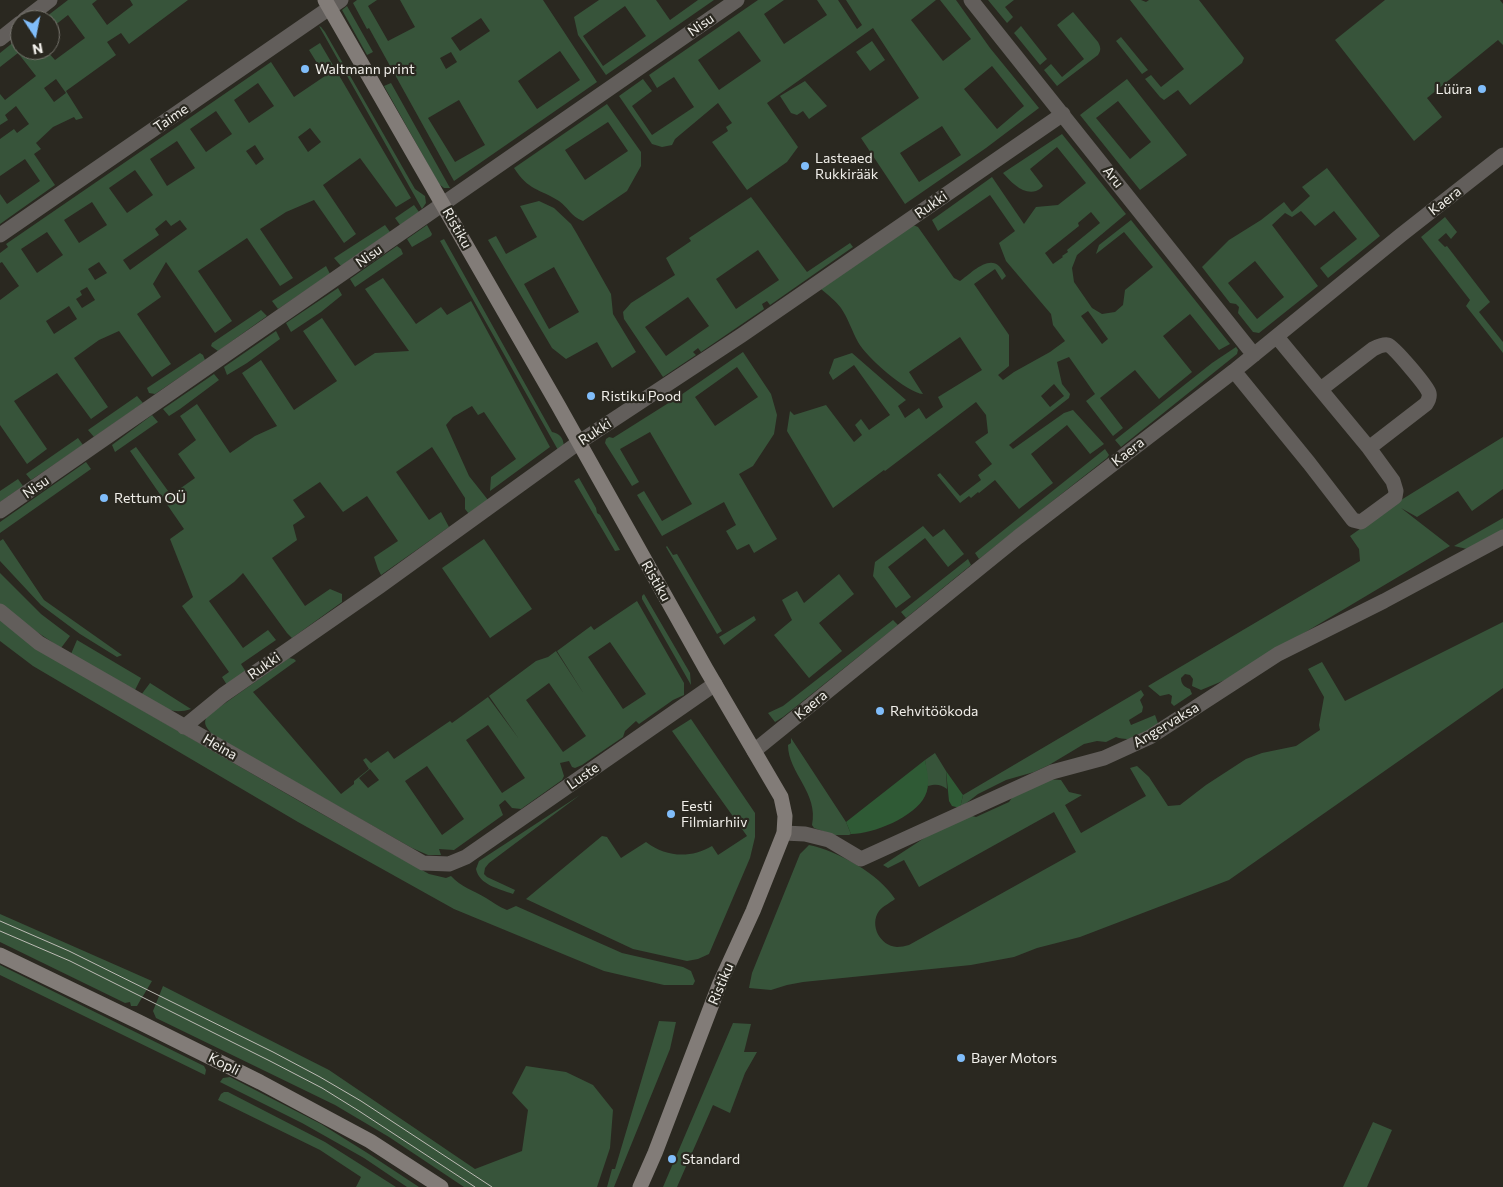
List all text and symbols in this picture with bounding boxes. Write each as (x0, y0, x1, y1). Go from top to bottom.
north arrow (10, 10, 60, 60)
street label: Nisu (685, 10, 717, 40)
text: N (31, 40, 45, 59)
place label: Waltmann print (315, 61, 415, 77)
marker: Waltmann print (299, 63, 311, 75)
place label: Lüüra (1436, 81, 1472, 97)
marker: Lüüra (1476, 83, 1488, 95)
street label: Taime (150, 100, 192, 136)
place label: Lasteaed Rukkirääk (815, 150, 878, 182)
marker: Lasteaed Rukkirääk (799, 160, 811, 172)
street label: Aru (1099, 163, 1127, 191)
street label: Kaera (1425, 183, 1465, 219)
street label: Rukki (911, 188, 951, 222)
street label: Ristiku (439, 205, 475, 251)
street label: Nisu (353, 241, 385, 271)
place label: Ristiku Pood (601, 388, 681, 404)
marker: Ristiku Pood (585, 390, 597, 402)
street label: Rukki (575, 415, 615, 449)
street label: Kaera (1108, 434, 1148, 470)
street label: Nisu (20, 472, 52, 502)
place label: Rettum OÜ (114, 490, 186, 506)
marker: Rettum OÜ (98, 492, 110, 504)
street label: Ristiku (638, 558, 674, 604)
street label: Rukki (244, 649, 284, 683)
street label: Kaera (791, 687, 831, 723)
street label: Angervaksa (1130, 699, 1202, 751)
place label: Rehvitöökoda (890, 703, 978, 719)
marker: Rehvitöökoda (874, 705, 886, 717)
street label: Heina (200, 731, 240, 763)
street label: Luste (564, 759, 602, 793)
place label: Eesti Filmiarhiiv (681, 798, 747, 830)
marker: Eesti Filmiarhiiv (665, 808, 677, 820)
street label: Ristiku (705, 960, 737, 1008)
street label: Kopli (206, 1049, 242, 1079)
place label: Bayer Motors (971, 1050, 1057, 1066)
marker: Bayer Motors (955, 1052, 967, 1064)
place label: Standard (682, 1151, 740, 1167)
marker: Standard (666, 1153, 678, 1165)

